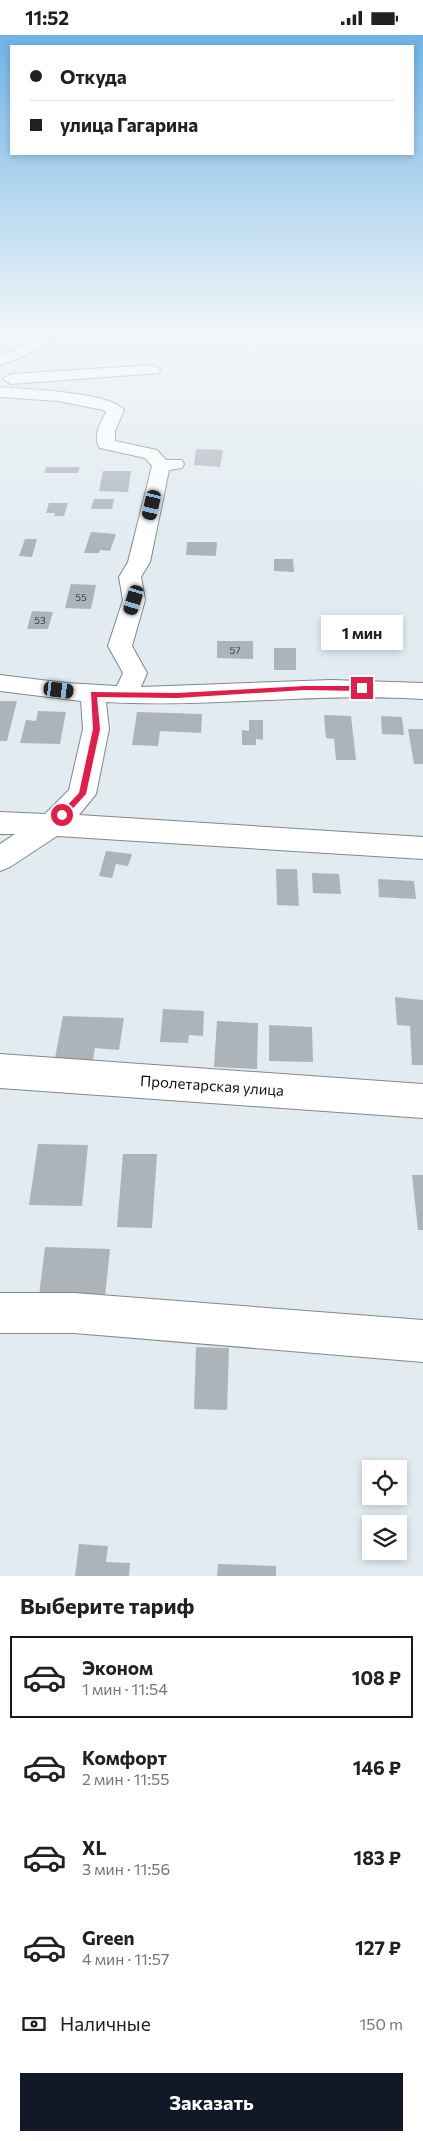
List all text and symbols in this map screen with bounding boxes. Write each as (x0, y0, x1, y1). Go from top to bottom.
text: 11:52 (25, 6, 69, 29)
text: Откуда (60, 65, 127, 88)
text: улица Гагарина (60, 113, 198, 136)
car (141, 489, 162, 521)
car (122, 583, 145, 617)
house number: 55 (75, 591, 87, 603)
house number: 53 (34, 614, 46, 626)
callout: 1 мин (321, 615, 403, 651)
text: 1 мин (342, 623, 382, 642)
house number: 57 (229, 644, 241, 656)
route end (351, 677, 373, 699)
car (43, 681, 74, 699)
route start (51, 804, 73, 826)
street label: Пролетарская улица (140, 1071, 285, 1099)
map controls (362, 1460, 407, 1560)
button: locate (362, 1460, 407, 1505)
button: layers (362, 1515, 407, 1560)
text: Выберите тариф (20, 1592, 194, 1619)
icon: car (22, 1655, 67, 1700)
text: Эконом (82, 1656, 153, 1679)
text: 108 ₽ (352, 1666, 401, 1689)
text: 1 мин · 11:54 (82, 1679, 168, 1698)
icon: car (22, 1745, 67, 1790)
text: Комфорт (82, 1746, 167, 1769)
text: 146 ₽ (353, 1756, 401, 1779)
text: 2 мин · 11:55 (82, 1769, 169, 1788)
icon: car (22, 1835, 67, 1880)
text: XL (82, 1836, 107, 1859)
text: 183 ₽ (354, 1846, 401, 1869)
text: 3 мин · 11:56 (82, 1859, 170, 1878)
icon: car (22, 1925, 67, 1970)
text: Green (82, 1926, 134, 1949)
text: 127 ₽ (355, 1936, 401, 1959)
text: 4 мин · 11:57 (82, 1949, 169, 1968)
icon: cash (20, 2010, 48, 2038)
text: Наличные (60, 2012, 151, 2035)
text: 150 m (360, 2014, 403, 2033)
button: Заказать (20, 2073, 403, 2131)

